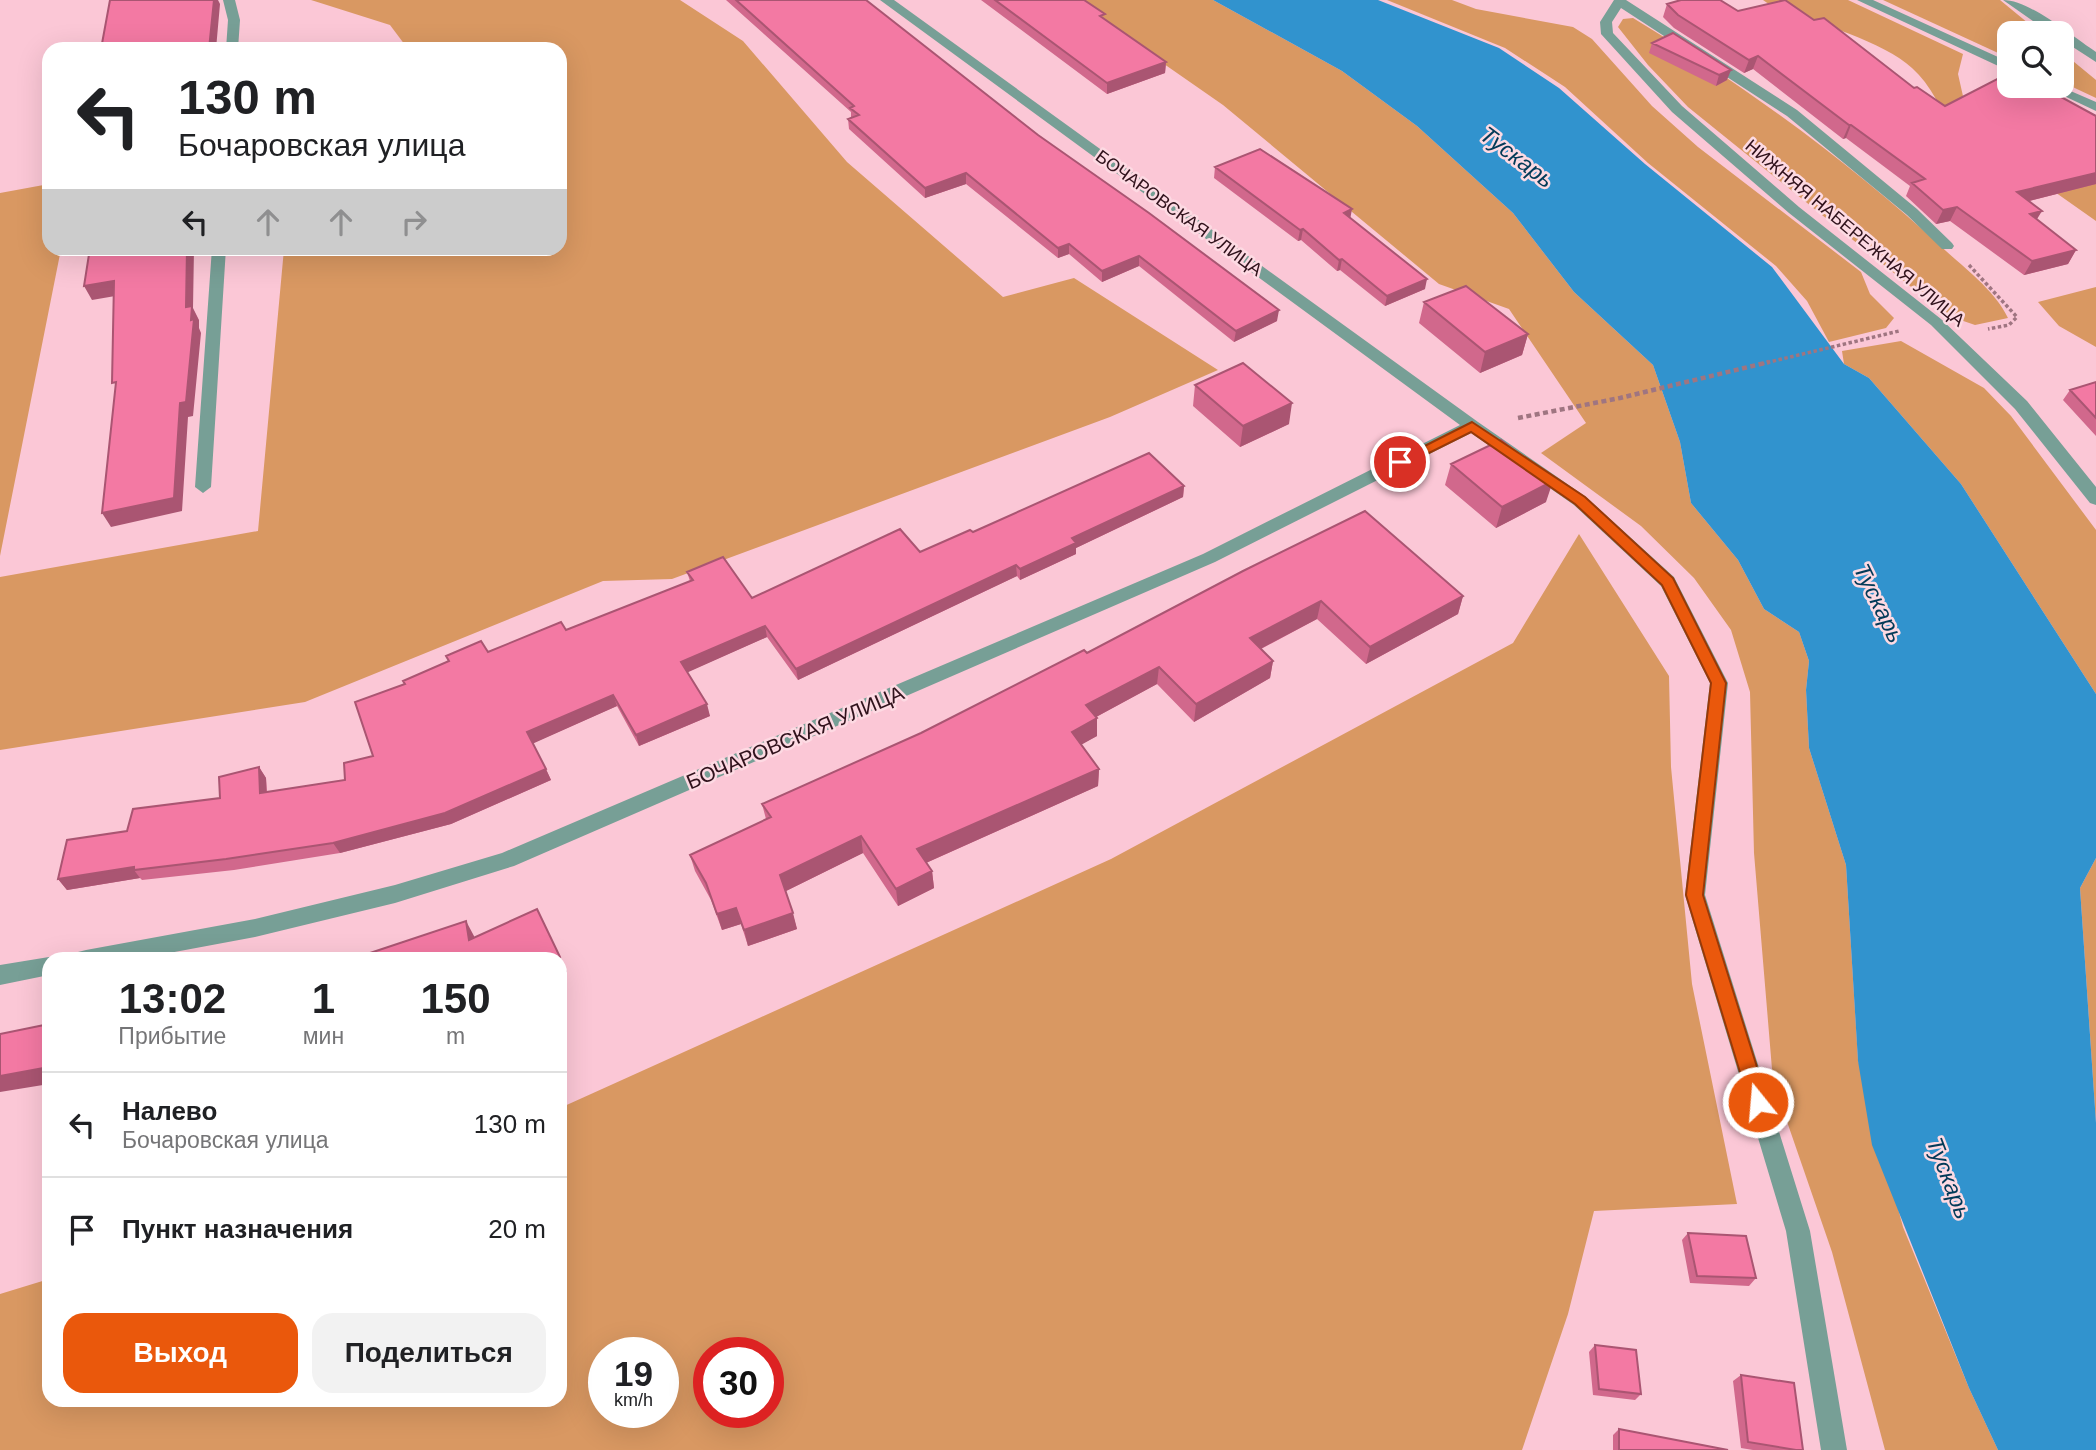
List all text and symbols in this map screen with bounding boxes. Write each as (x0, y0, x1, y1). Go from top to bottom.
map controls (1997, 21, 2074, 98)
button: search (1997, 21, 2074, 98)
icon: left (63, 70, 154, 161)
text: 130 m (178, 70, 317, 124)
water label: Тускарь (1475, 121, 1559, 193)
text: Бочаровская улица (178, 127, 465, 163)
street label: НИЖНЯЯ НАБЕРЕЖНАЯ УЛИЦА (1741, 135, 1969, 331)
street label: БОЧАРОВСКАЯ УЛИЦА (1092, 146, 1266, 280)
icon: left (176, 203, 214, 241)
icon: ahead (249, 203, 287, 241)
icon: ahead (322, 203, 360, 241)
icon: right (395, 203, 433, 241)
pin (1370, 432, 1430, 492)
icon: arrive (1381, 443, 1419, 481)
water label: Тускарь (1849, 559, 1909, 647)
street label: БОЧАРОВСКАЯ УЛИЦА (683, 681, 907, 793)
text: 13:02 (119, 975, 226, 1022)
text: 1 (312, 975, 335, 1022)
text: 150 (421, 975, 491, 1022)
text: Прибытие (118, 1023, 226, 1049)
text: мин (303, 1023, 344, 1049)
text: m (446, 1023, 465, 1049)
position arrow (1721, 1065, 1795, 1139)
text: Налево (122, 1096, 217, 1126)
icon: left (63, 1106, 101, 1144)
text: 130 m (474, 1109, 546, 1139)
text: Бочаровская улица (122, 1127, 329, 1153)
water label: Тускарь (1922, 1134, 1976, 1222)
icon: arrive (63, 1211, 101, 1249)
text: Пункт назначения (122, 1214, 353, 1244)
text: 20 m (488, 1214, 546, 1244)
button: Выход (63, 1313, 298, 1393)
button: Поделиться (312, 1313, 546, 1393)
speed limit sign: 30 (693, 1337, 784, 1428)
text: 19 (614, 1354, 653, 1393)
text: km/h (614, 1390, 653, 1410)

